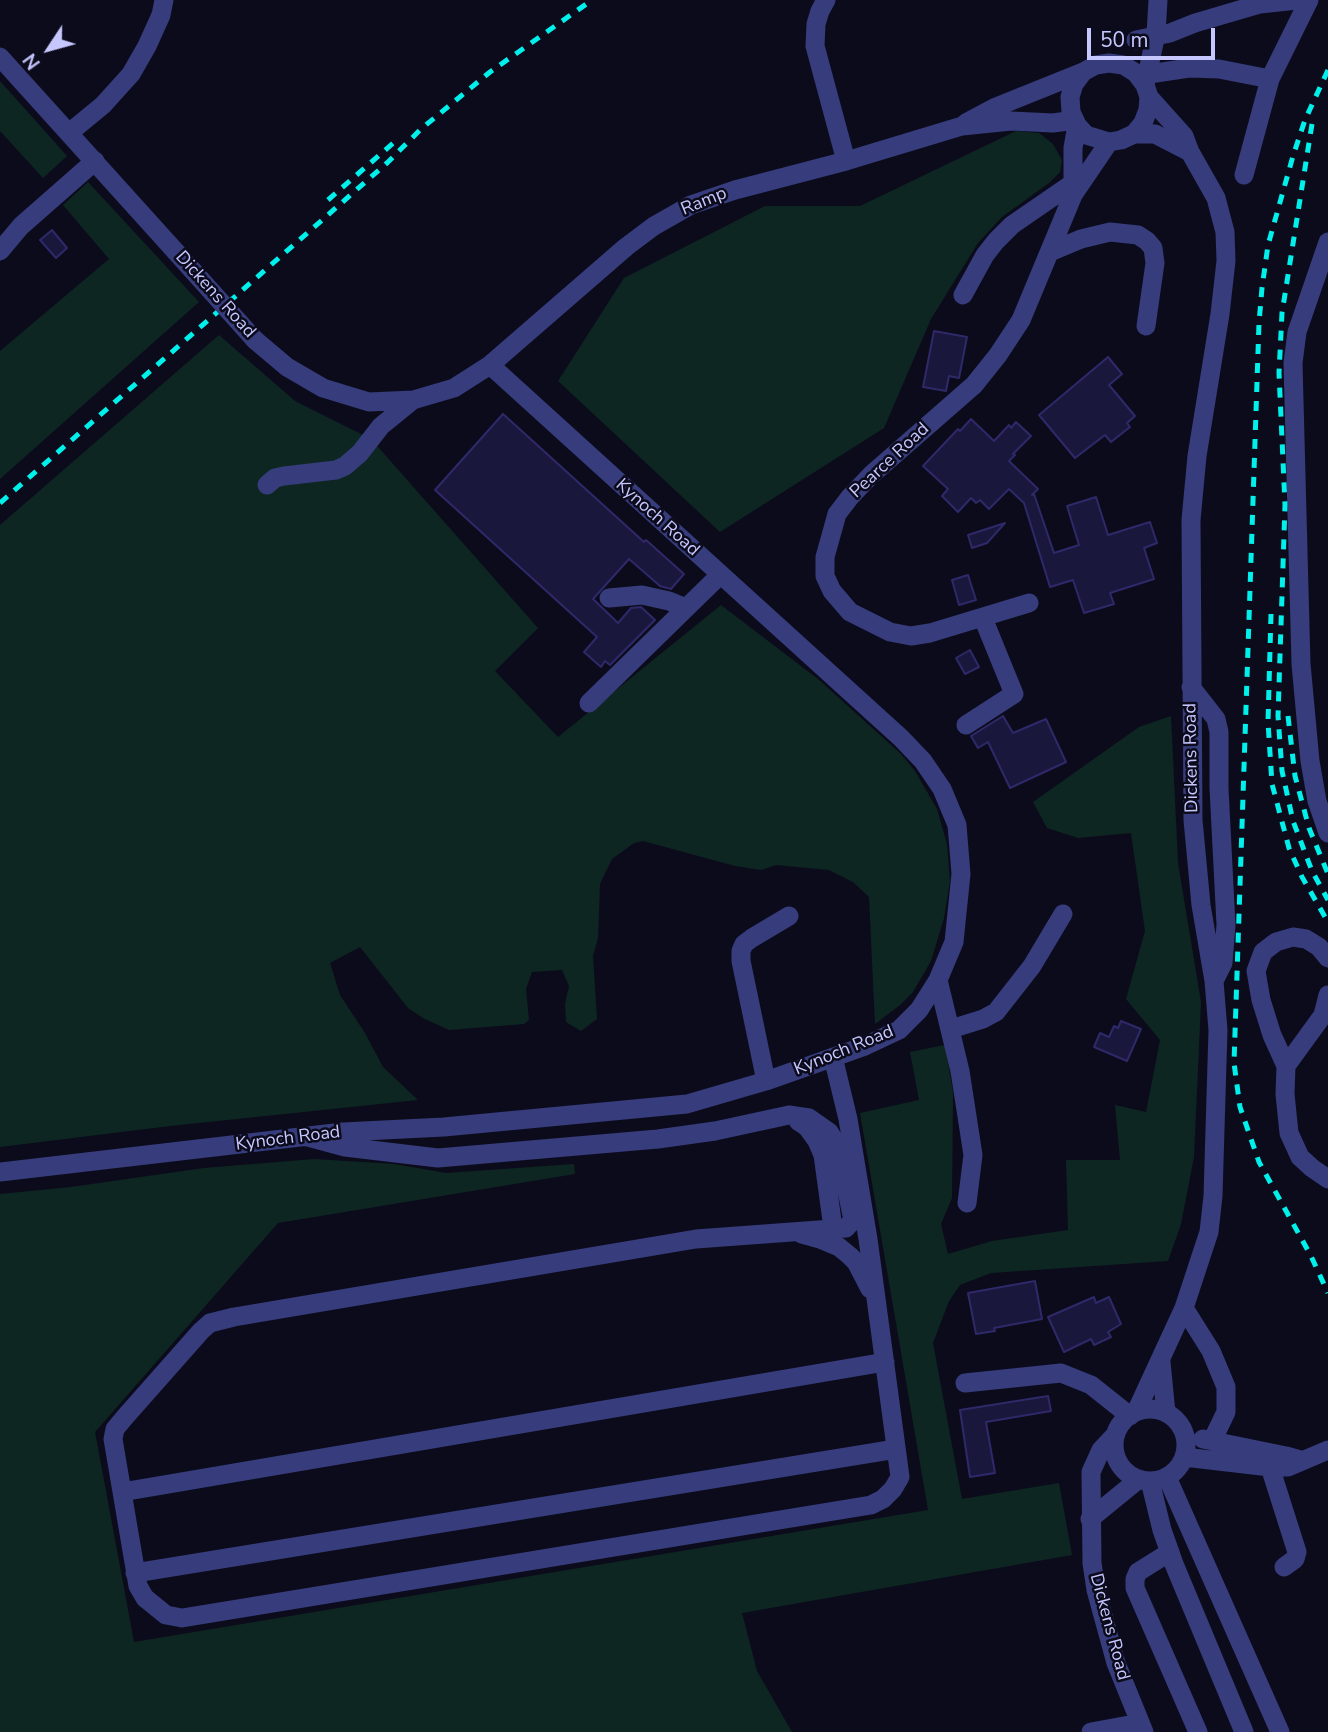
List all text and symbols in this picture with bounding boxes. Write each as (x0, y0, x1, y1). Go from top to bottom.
north arrow (14, 14, 84, 84)
scale bar (1090, 14, 1218, 58)
text: 50 m (1100, 26, 1149, 54)
text: N (17, 48, 47, 75)
street label: Ramp (678, 183, 730, 221)
street label: Dickens Road (170, 247, 260, 343)
street label: Pearce Road (846, 419, 934, 503)
street label: Kynoch Road (611, 475, 703, 561)
street label: Dickens Road (1180, 703, 1204, 813)
street label: Kynoch Road (791, 1021, 897, 1081)
street label: Kynoch Road (234, 1122, 342, 1156)
street label: Dickens Road (1084, 1571, 1134, 1683)

